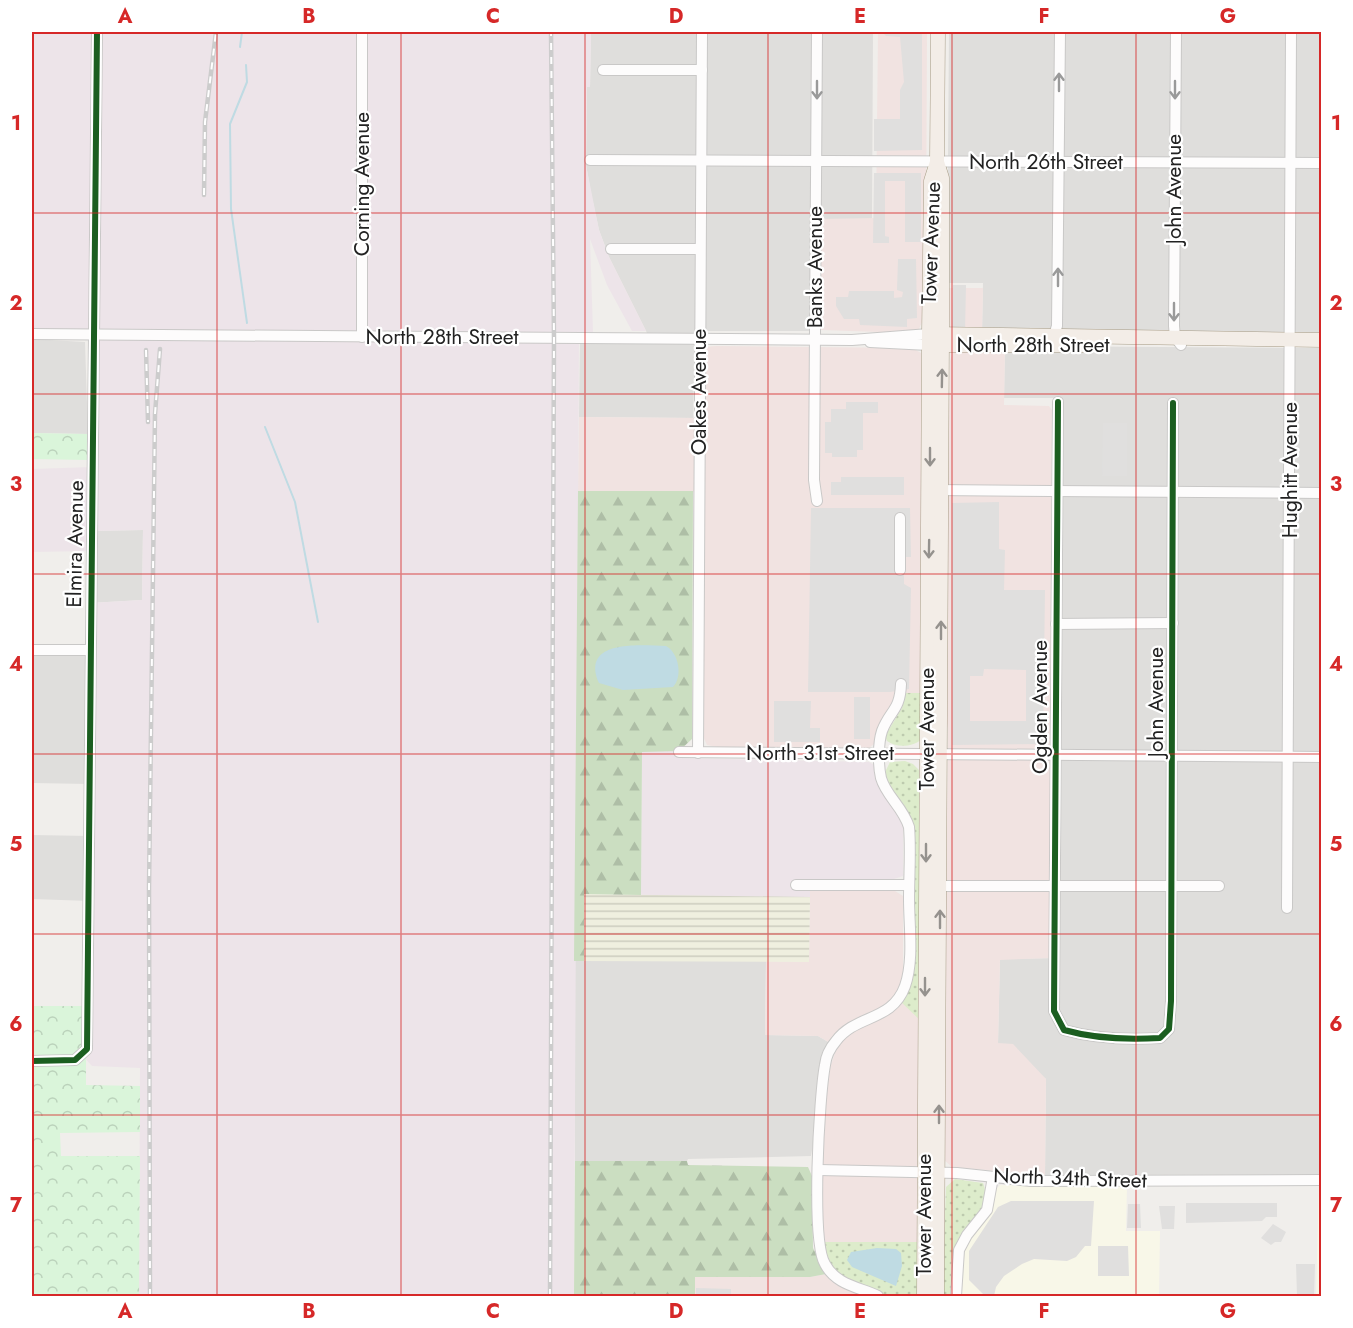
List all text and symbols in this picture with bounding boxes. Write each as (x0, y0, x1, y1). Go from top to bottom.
text: A (117, 2, 133, 31)
text: B (302, 2, 316, 31)
text: C (486, 2, 500, 31)
text: D (669, 2, 683, 31)
text: E (854, 2, 866, 31)
text: F (1038, 2, 1050, 31)
text: G (1220, 2, 1236, 31)
one-way arrow (1053, 73, 1065, 93)
one-way arrow (811, 79, 822, 99)
one-way arrow (1169, 79, 1181, 99)
text: 1 (11, 109, 21, 138)
text: 1 (1331, 109, 1341, 138)
street label: Corning Avenue (347, 112, 377, 256)
street label: John Avenue (1159, 134, 1189, 247)
street label: North 26th Street (969, 147, 1123, 177)
street label: Tower Avenue (914, 181, 948, 305)
street label: Banks Avenue (800, 206, 830, 328)
one-way arrow (1052, 268, 1064, 288)
text: 2 (9, 289, 23, 318)
text: 2 (1329, 289, 1343, 318)
one-way arrow (1168, 301, 1180, 321)
street label: North 28th Street (365, 322, 519, 352)
street label: Oakes Avenue (684, 329, 714, 455)
street label: North 28th Street (956, 330, 1110, 360)
one-way arrow (936, 369, 948, 389)
street label: Hughitt Avenue (1275, 402, 1305, 538)
one-way arrow (924, 446, 935, 466)
text: 3 (10, 470, 22, 499)
text: 3 (1330, 470, 1342, 499)
street label: Elmira Avenue (59, 480, 91, 608)
one-way arrow (923, 539, 935, 559)
one-way arrow (935, 621, 947, 641)
street label: Ogden Avenue (1025, 640, 1055, 774)
street label: John Avenue (1141, 647, 1171, 760)
text: 4 (9, 650, 23, 679)
text: 4 (1329, 650, 1343, 679)
street label: Tower Avenue (912, 668, 942, 790)
street label: North 31st Street (746, 738, 894, 768)
text: 5 (10, 830, 23, 859)
text: 5 (1330, 830, 1343, 859)
one-way arrow (921, 842, 932, 862)
one-way arrow (934, 909, 946, 929)
one-way arrow (920, 976, 931, 996)
text: 6 (9, 1010, 23, 1039)
text: 6 (1329, 1010, 1343, 1039)
one-way arrow (933, 1104, 945, 1124)
street label: Tower Avenue (909, 1154, 939, 1276)
street label: North 34th Street (993, 1160, 1147, 1196)
text: 7 (10, 1191, 23, 1220)
text: 7 (1330, 1191, 1343, 1220)
text: A (117, 1297, 133, 1326)
text: B (302, 1297, 316, 1326)
text: C (486, 1297, 500, 1326)
text: D (669, 1297, 683, 1326)
text: E (854, 1297, 866, 1326)
text: F (1038, 1297, 1050, 1326)
text: G (1220, 1297, 1236, 1326)

